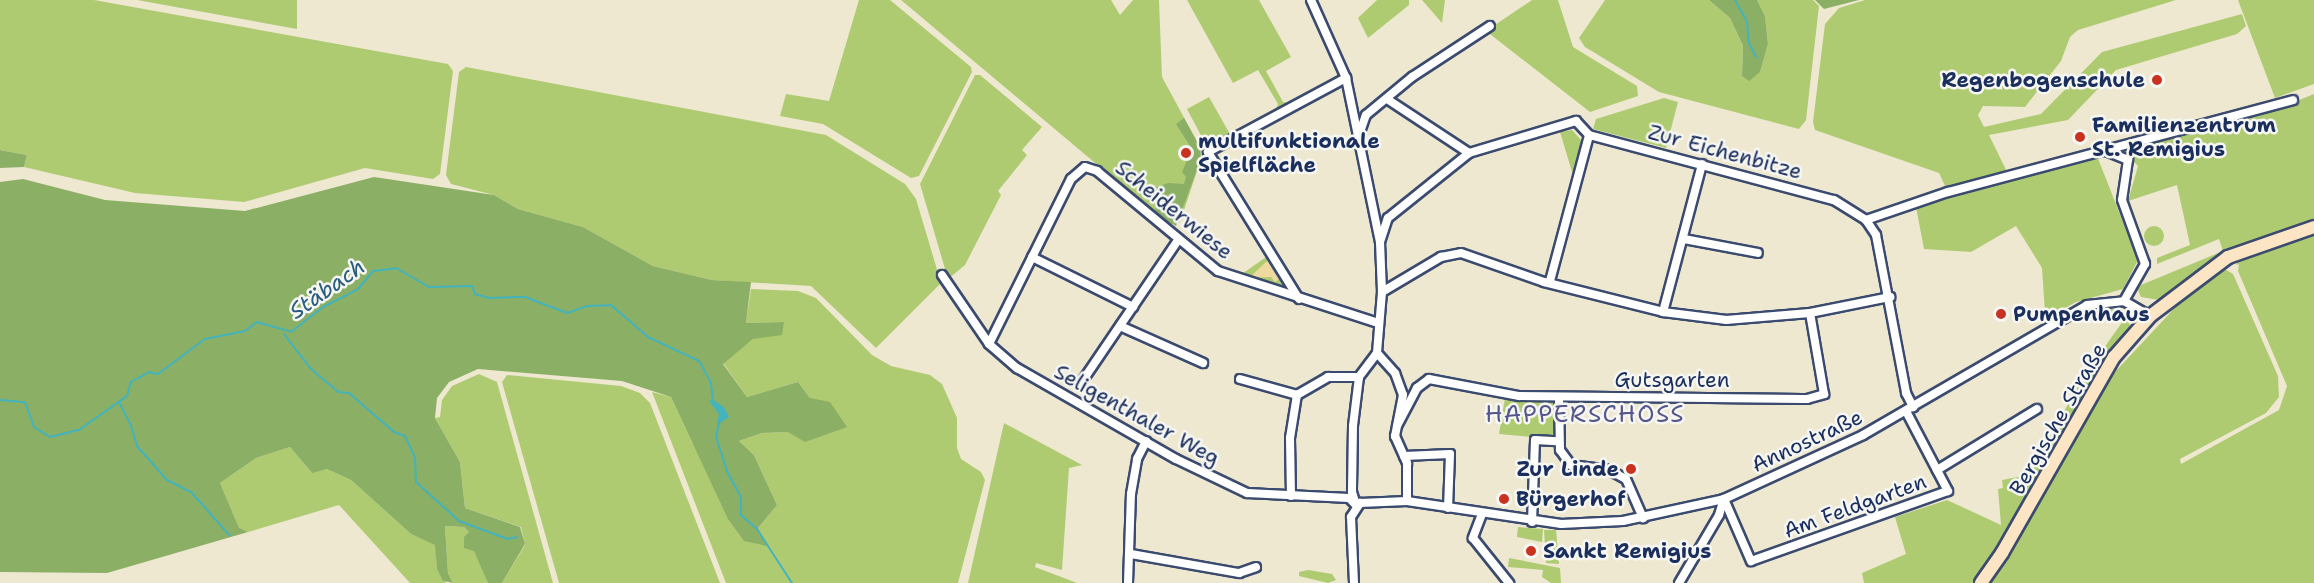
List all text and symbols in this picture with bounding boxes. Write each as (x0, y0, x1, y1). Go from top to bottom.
place label: Regenbogenschule (1941, 67, 2145, 93)
marker: Regenbogenschule (2150, 73, 2164, 87)
place label: Familienzentrum St. Remigius (2092, 112, 2276, 162)
street label: Zur Eichenbitze (1645, 119, 1805, 185)
place label: multifunktionale Spielfläche (1198, 128, 1380, 178)
marker: Familienzentrum St. Remigius (2073, 130, 2087, 144)
marker: multifunktionale Spielfläche (1179, 146, 1193, 160)
street label: Scheiderwiese (1110, 155, 1238, 265)
water label: Stäbach (284, 253, 370, 325)
place label: Pumpenhaus (2013, 301, 2150, 327)
marker: Pumpenhaus (1994, 307, 2008, 321)
street label: Bergische Straße (2004, 339, 2112, 499)
street label: Seligenthaler Weg (1050, 359, 1224, 471)
street label: Gutsgarten (1614, 367, 1730, 393)
district label: HAPPERSCHOSS (1485, 401, 1685, 429)
street label: Annostraße (1748, 404, 1866, 478)
place label: Zur Linde (1516, 456, 1619, 482)
marker: Zur Linde (1624, 462, 1638, 476)
street label: Am Feldgarten (1780, 469, 1930, 543)
place label: Bürgerhof (1516, 486, 1626, 512)
marker: Bürgerhof (1497, 492, 1511, 506)
place label: Sankt Remigius (1543, 538, 1711, 564)
marker: Sankt Remigius (1524, 544, 1538, 558)

